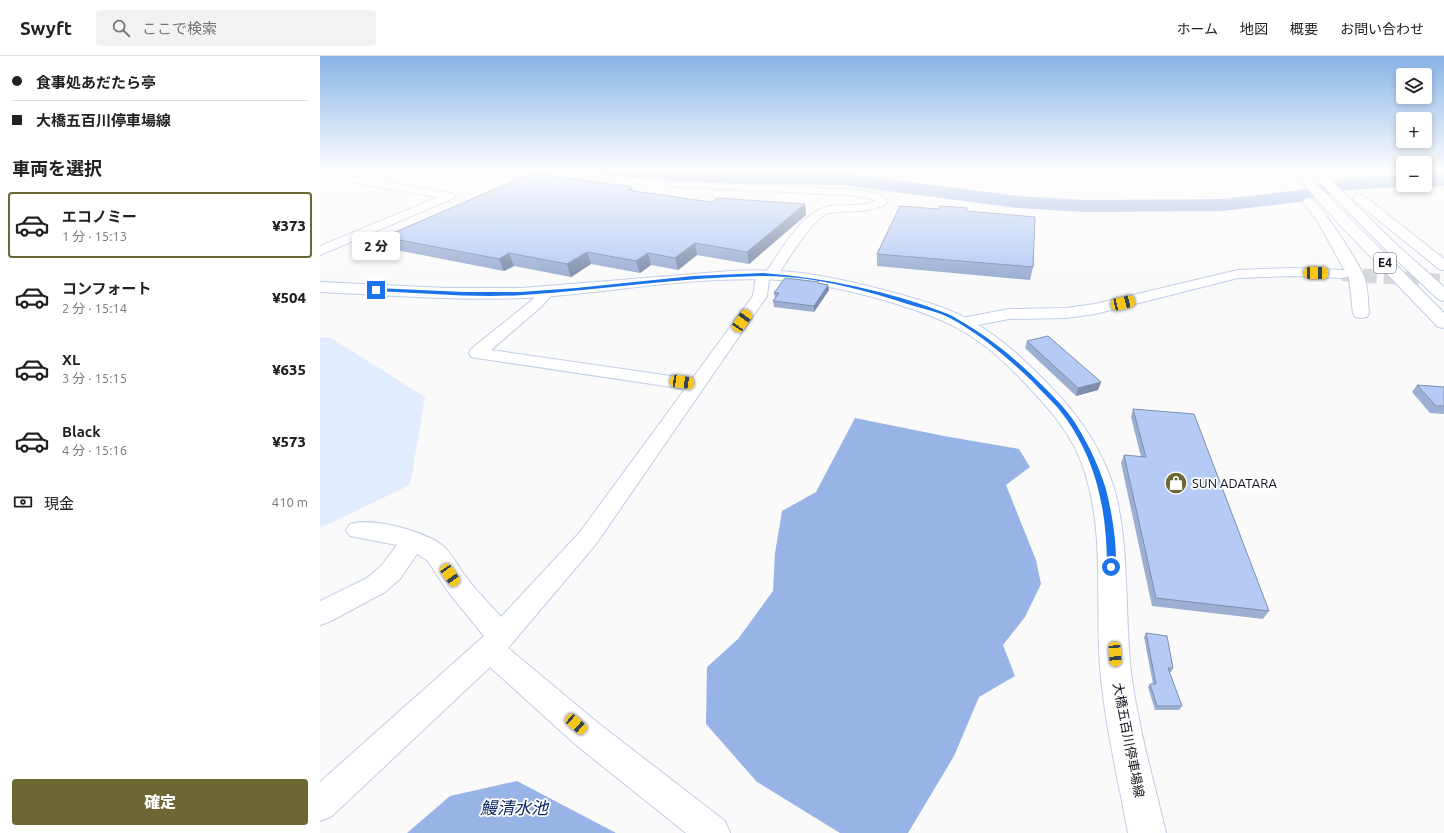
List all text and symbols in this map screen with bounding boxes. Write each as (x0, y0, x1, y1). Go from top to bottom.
search box (96, 10, 376, 46)
text: Swyft (20, 17, 72, 39)
icon: search (110, 17, 132, 39)
text: ここで検索 (142, 20, 217, 37)
text: ホーム (1176, 21, 1218, 37)
text: 地図 (1240, 21, 1268, 37)
text: 概要 (1290, 21, 1318, 37)
text: お問い合わせ (1340, 21, 1424, 37)
map controls (1396, 68, 1432, 192)
button: layers (1396, 68, 1432, 104)
text: 食事処あだたら亭 (36, 74, 156, 91)
text: 大橋五百川停車場線 (36, 112, 171, 129)
button: + (1396, 112, 1432, 148)
button: − (1396, 156, 1432, 192)
text: 車両を選択 (12, 158, 102, 178)
icon: car (14, 207, 50, 243)
text: エコノミー (62, 208, 137, 225)
text: ¥373 (272, 217, 306, 234)
text: 1 分 · 15:13 (62, 229, 127, 243)
callout: 2 分 (352, 232, 400, 260)
text: 2 分 (364, 239, 388, 253)
road number: E4 (1374, 253, 1396, 273)
car (1304, 267, 1328, 279)
icon: car (14, 279, 50, 315)
text: コンフォート (62, 280, 152, 297)
route end (367, 281, 385, 299)
text: ¥504 (272, 289, 306, 306)
car (1110, 294, 1136, 312)
text: 2 分 · 15:14 (62, 301, 127, 315)
car (730, 308, 754, 334)
icon: car (14, 351, 50, 387)
text: XL (62, 351, 80, 368)
text: ¥635 (272, 361, 306, 378)
text: 3 分 · 15:15 (62, 371, 127, 385)
car (669, 374, 695, 390)
icon: car (14, 423, 50, 459)
text: Black (62, 423, 101, 440)
text: ¥573 (272, 433, 306, 450)
text: 4 分 · 15:16 (62, 443, 127, 457)
shop icon: SUN ADATARA (1163, 470, 1189, 496)
place label: SUN ADATARA (1192, 476, 1278, 490)
icon: cash (12, 491, 34, 513)
text: 現金 (44, 495, 74, 512)
text: 410 m (272, 495, 308, 509)
route start (1102, 558, 1120, 576)
car (438, 562, 462, 588)
car (1108, 642, 1122, 666)
street label: 大橋五百川停車場線 (1111, 681, 1147, 799)
car (563, 712, 589, 736)
button: 確定 (12, 779, 308, 825)
water label: 鰻清水池 (480, 798, 550, 817)

